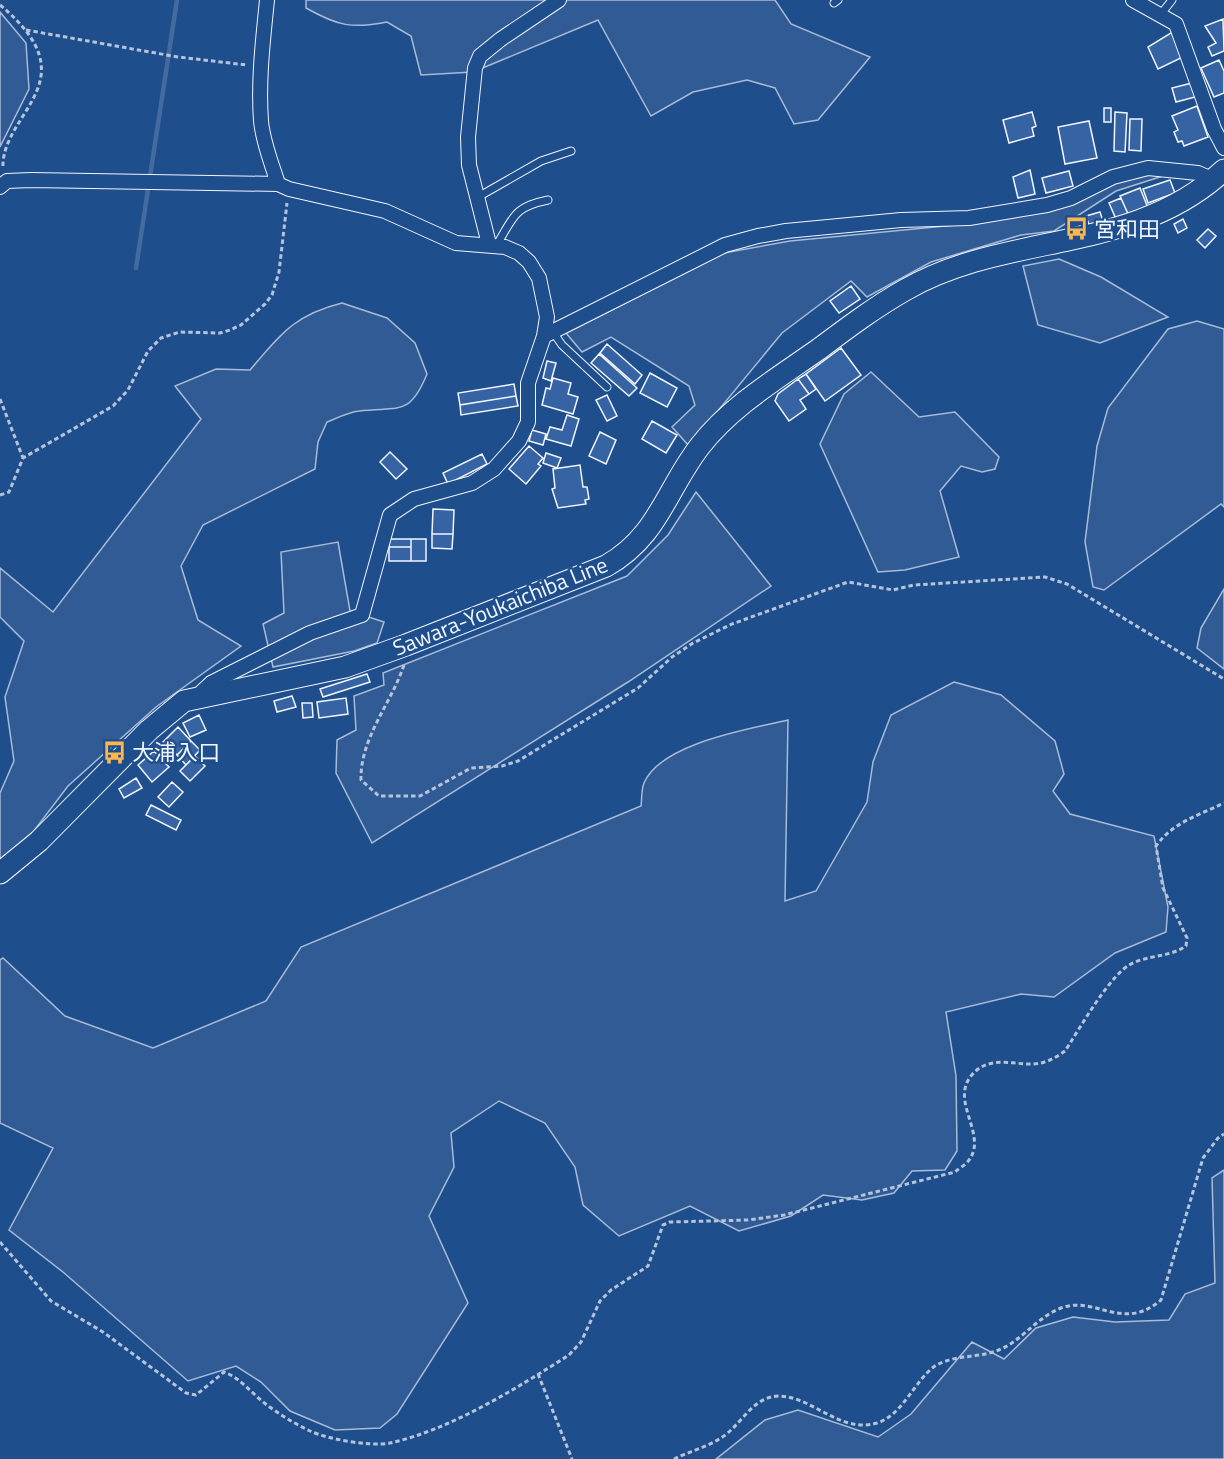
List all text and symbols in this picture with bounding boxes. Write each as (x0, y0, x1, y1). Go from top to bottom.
place label: 宮和田 (1094, 212, 1160, 246)
bus stop icon: 宮和田 (1063, 216, 1089, 242)
street label: Sawara-Youkaichiba Line (387, 547, 613, 665)
place label: 大浦入口 (132, 735, 220, 769)
bus stop icon: 大浦入口 (101, 739, 127, 765)

